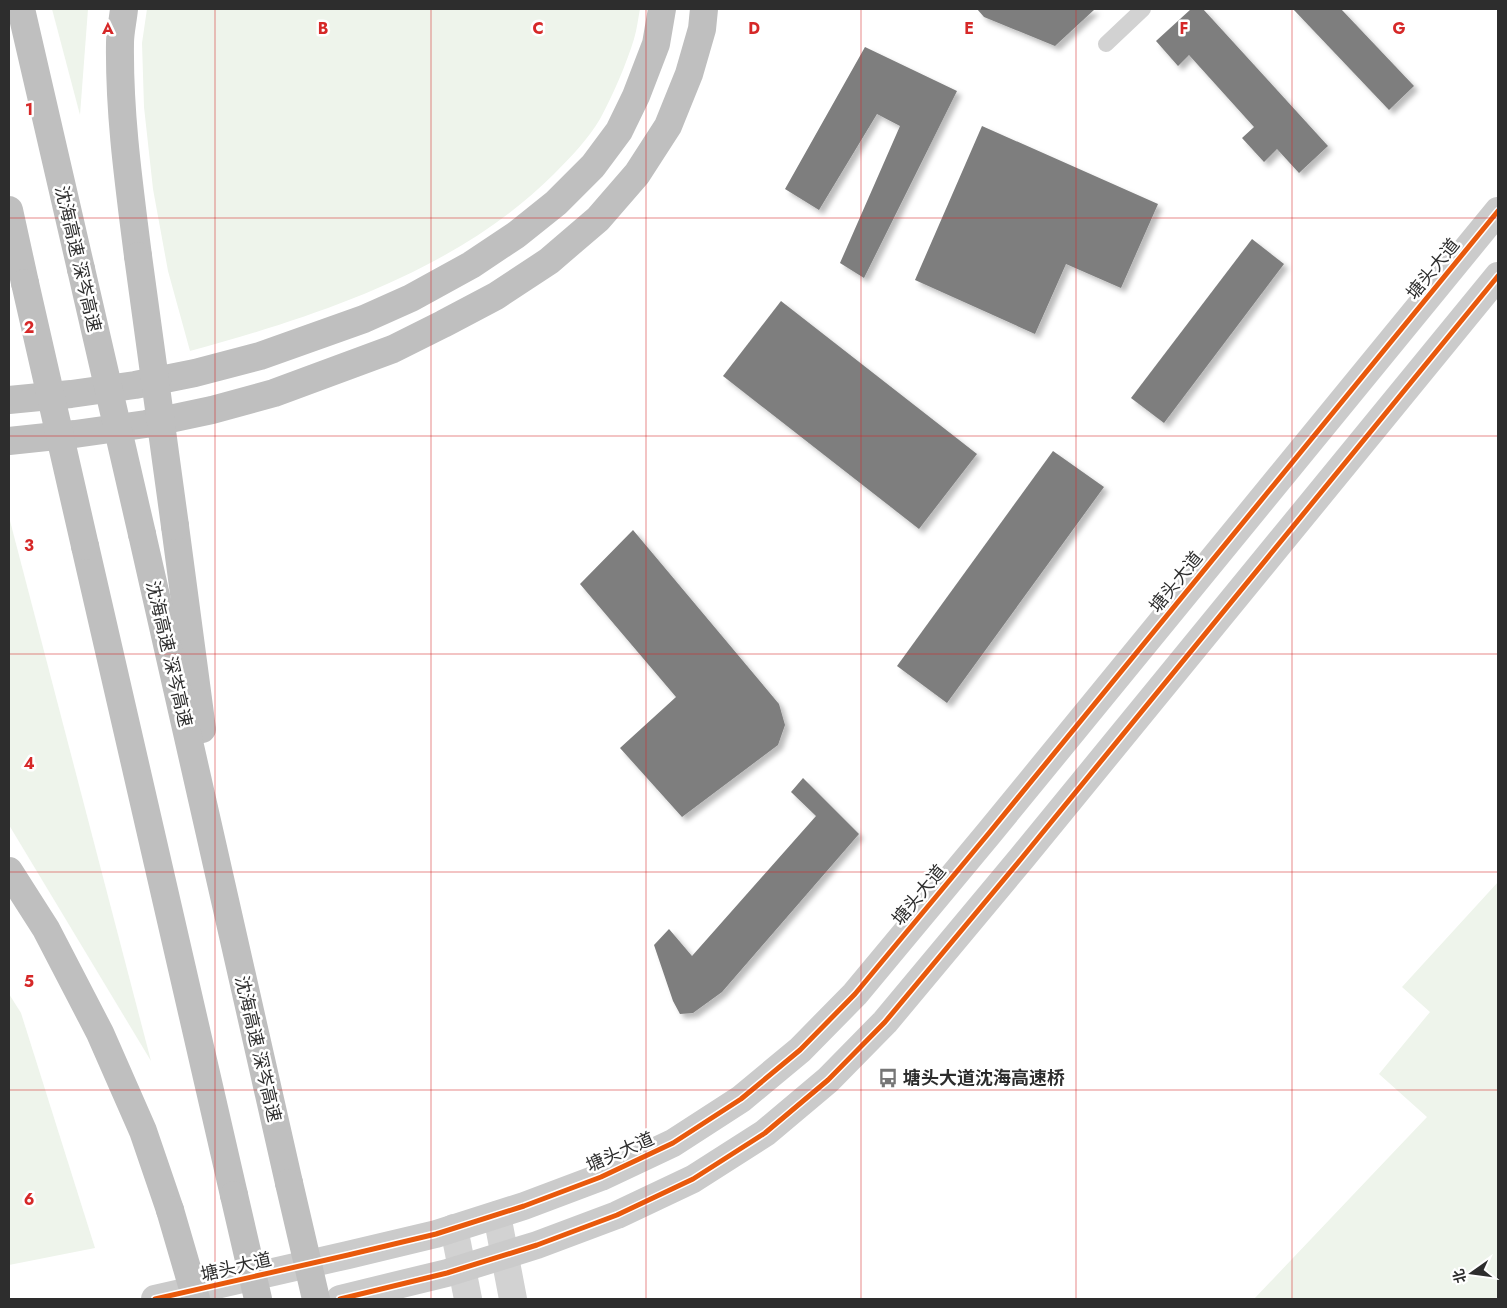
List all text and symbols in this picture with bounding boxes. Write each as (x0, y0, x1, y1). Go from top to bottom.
text: A (101, 17, 114, 40)
text: B (318, 17, 328, 40)
text: C (532, 17, 544, 40)
text: D (748, 17, 760, 40)
text: E (964, 17, 974, 40)
text: F (1180, 17, 1188, 40)
text: G (1392, 17, 1406, 40)
text: 1 (25, 98, 33, 121)
street label: 沈海高速 深岑高速 (49, 183, 107, 335)
street label: 塘头大道 (1400, 233, 1466, 305)
text: 2 (24, 316, 34, 339)
text: 3 (24, 534, 34, 557)
street label: 塘头大道 (1143, 546, 1209, 618)
street label: 沈海高速 深岑高速 (140, 578, 198, 730)
text: 4 (23, 752, 35, 775)
street label: 塘头大道 (886, 859, 952, 931)
text: 5 (24, 970, 34, 993)
street label: 沈海高速 深岑高速 (229, 973, 287, 1125)
place label: 塘头大道沈海高速桥 (903, 1065, 1065, 1091)
bus stop icon: 塘头大道沈海高速桥 (877, 1067, 899, 1089)
street label: 塘头大道 (582, 1125, 658, 1179)
text: 6 (24, 1188, 34, 1211)
street label: 塘头大道 (198, 1246, 274, 1288)
north arrow (1447, 1248, 1497, 1298)
text: 北 (1448, 1267, 1471, 1285)

